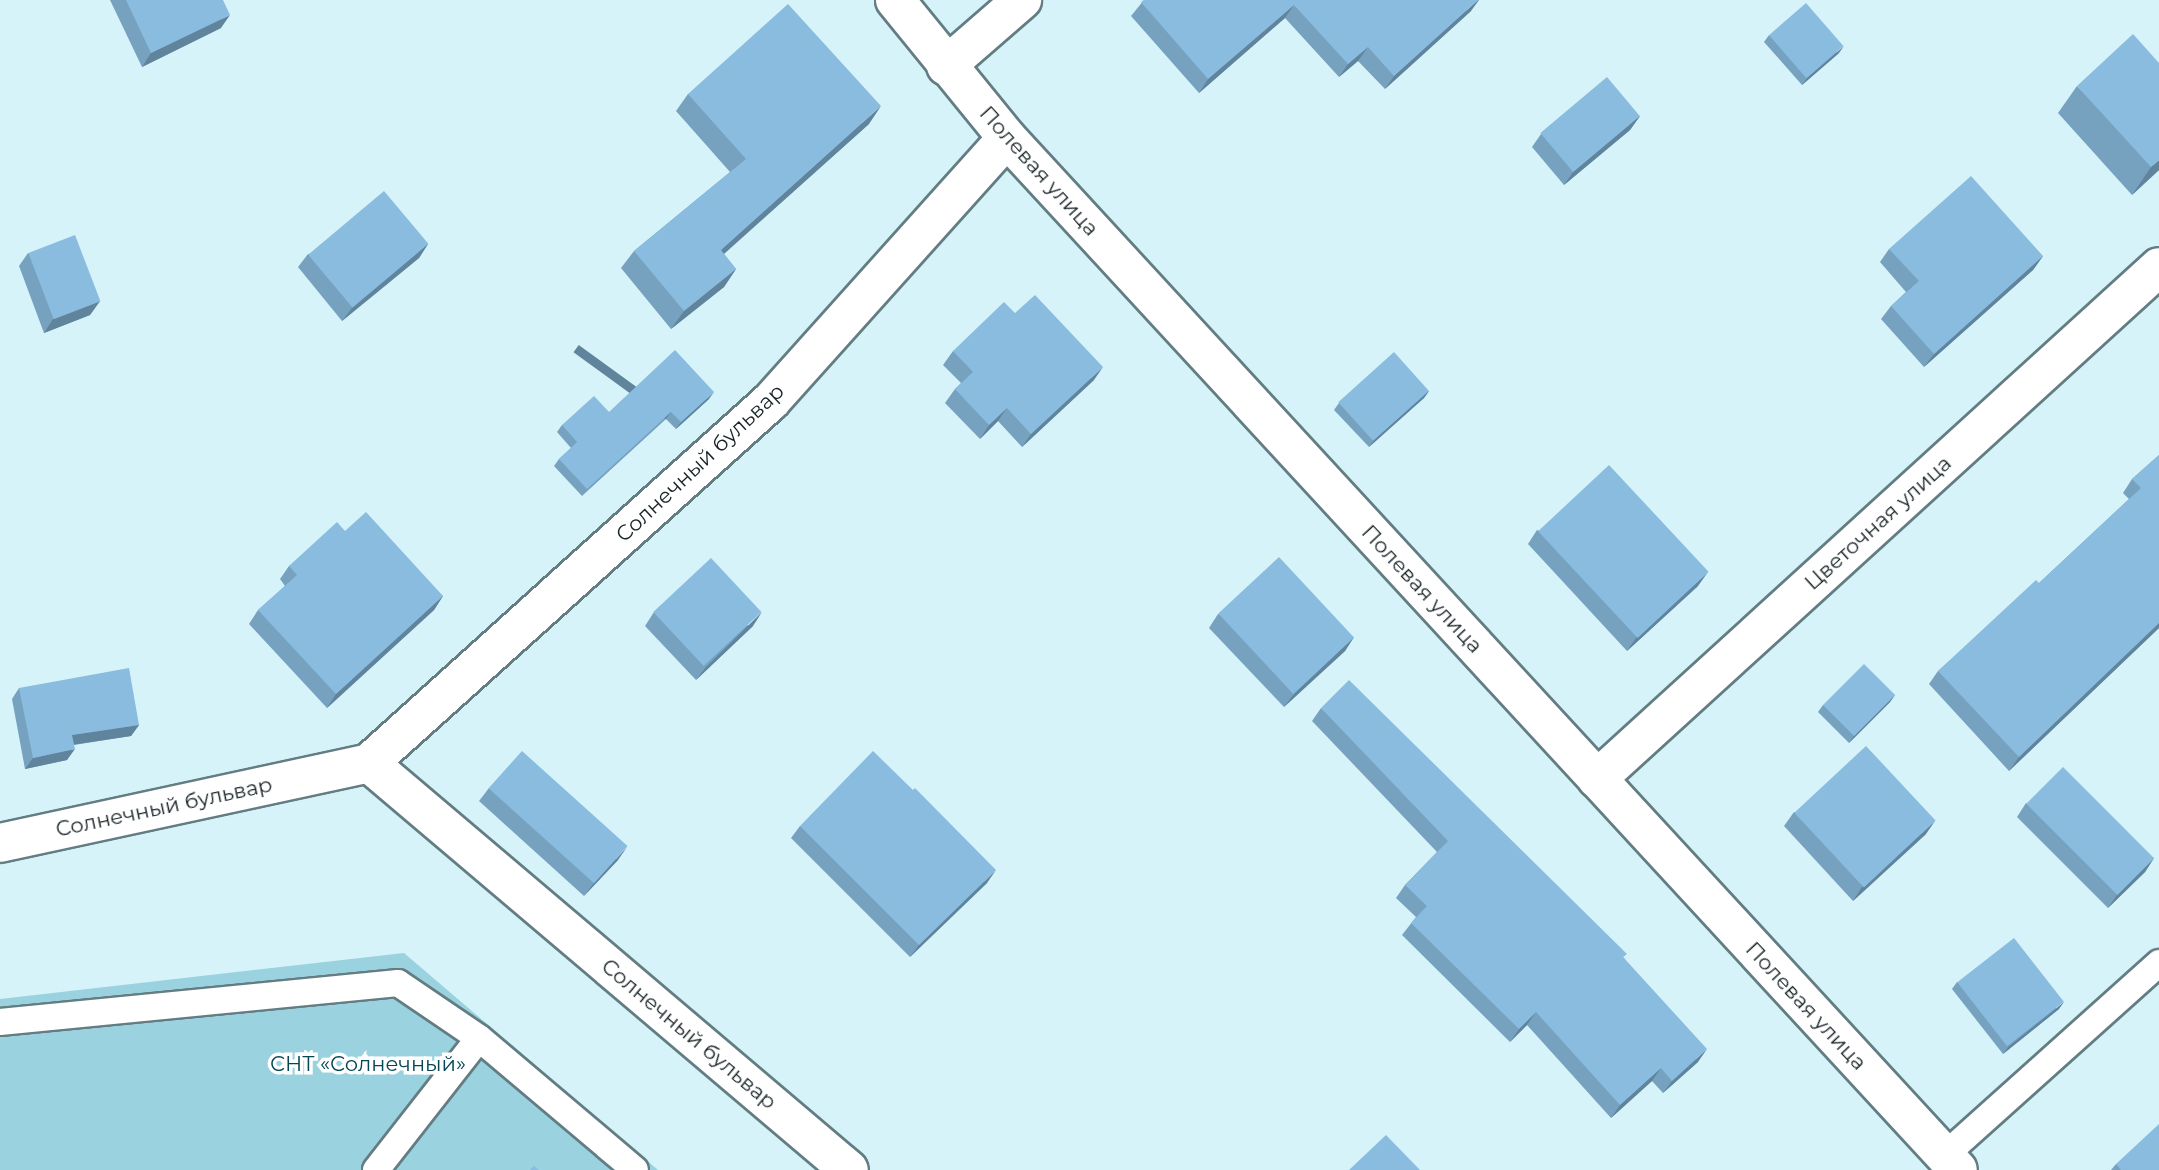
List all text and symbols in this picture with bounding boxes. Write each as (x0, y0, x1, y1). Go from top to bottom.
street label: Полевая улица (974, 101, 1104, 241)
street label: Солнечный бульвар (611, 379, 789, 547)
street label: Цветочная улица (1800, 451, 1956, 595)
street label: Полевая улица (1356, 520, 1488, 658)
street label: Солнечный бульвар (53, 772, 275, 842)
street label: Полевая улица (1740, 937, 1872, 1075)
street label: Солнечный бульвар (596, 953, 782, 1115)
park label: СНТ «Солнечный» (270, 1051, 466, 1077)

